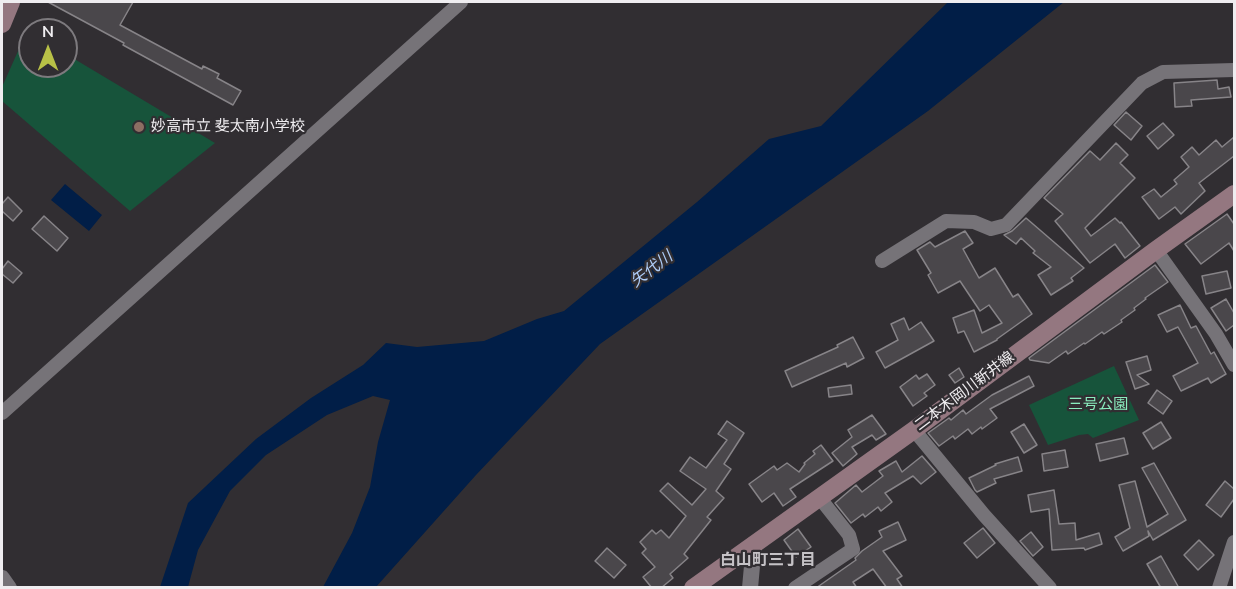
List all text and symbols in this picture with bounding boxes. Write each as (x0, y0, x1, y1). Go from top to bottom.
north arrow (18, 18, 78, 78)
text: N (42, 21, 54, 43)
place label: 妙高市立 斐太南小学校 (151, 118, 305, 136)
marker: 妙高市立 斐太南小学校 (132, 120, 146, 134)
water label: 矢代川 (627, 248, 677, 292)
street label: 二本木岡川新井線 (912, 349, 1018, 435)
park label: 三号公園 (1068, 396, 1128, 414)
district label: 白山町三丁目 (720, 551, 816, 571)

